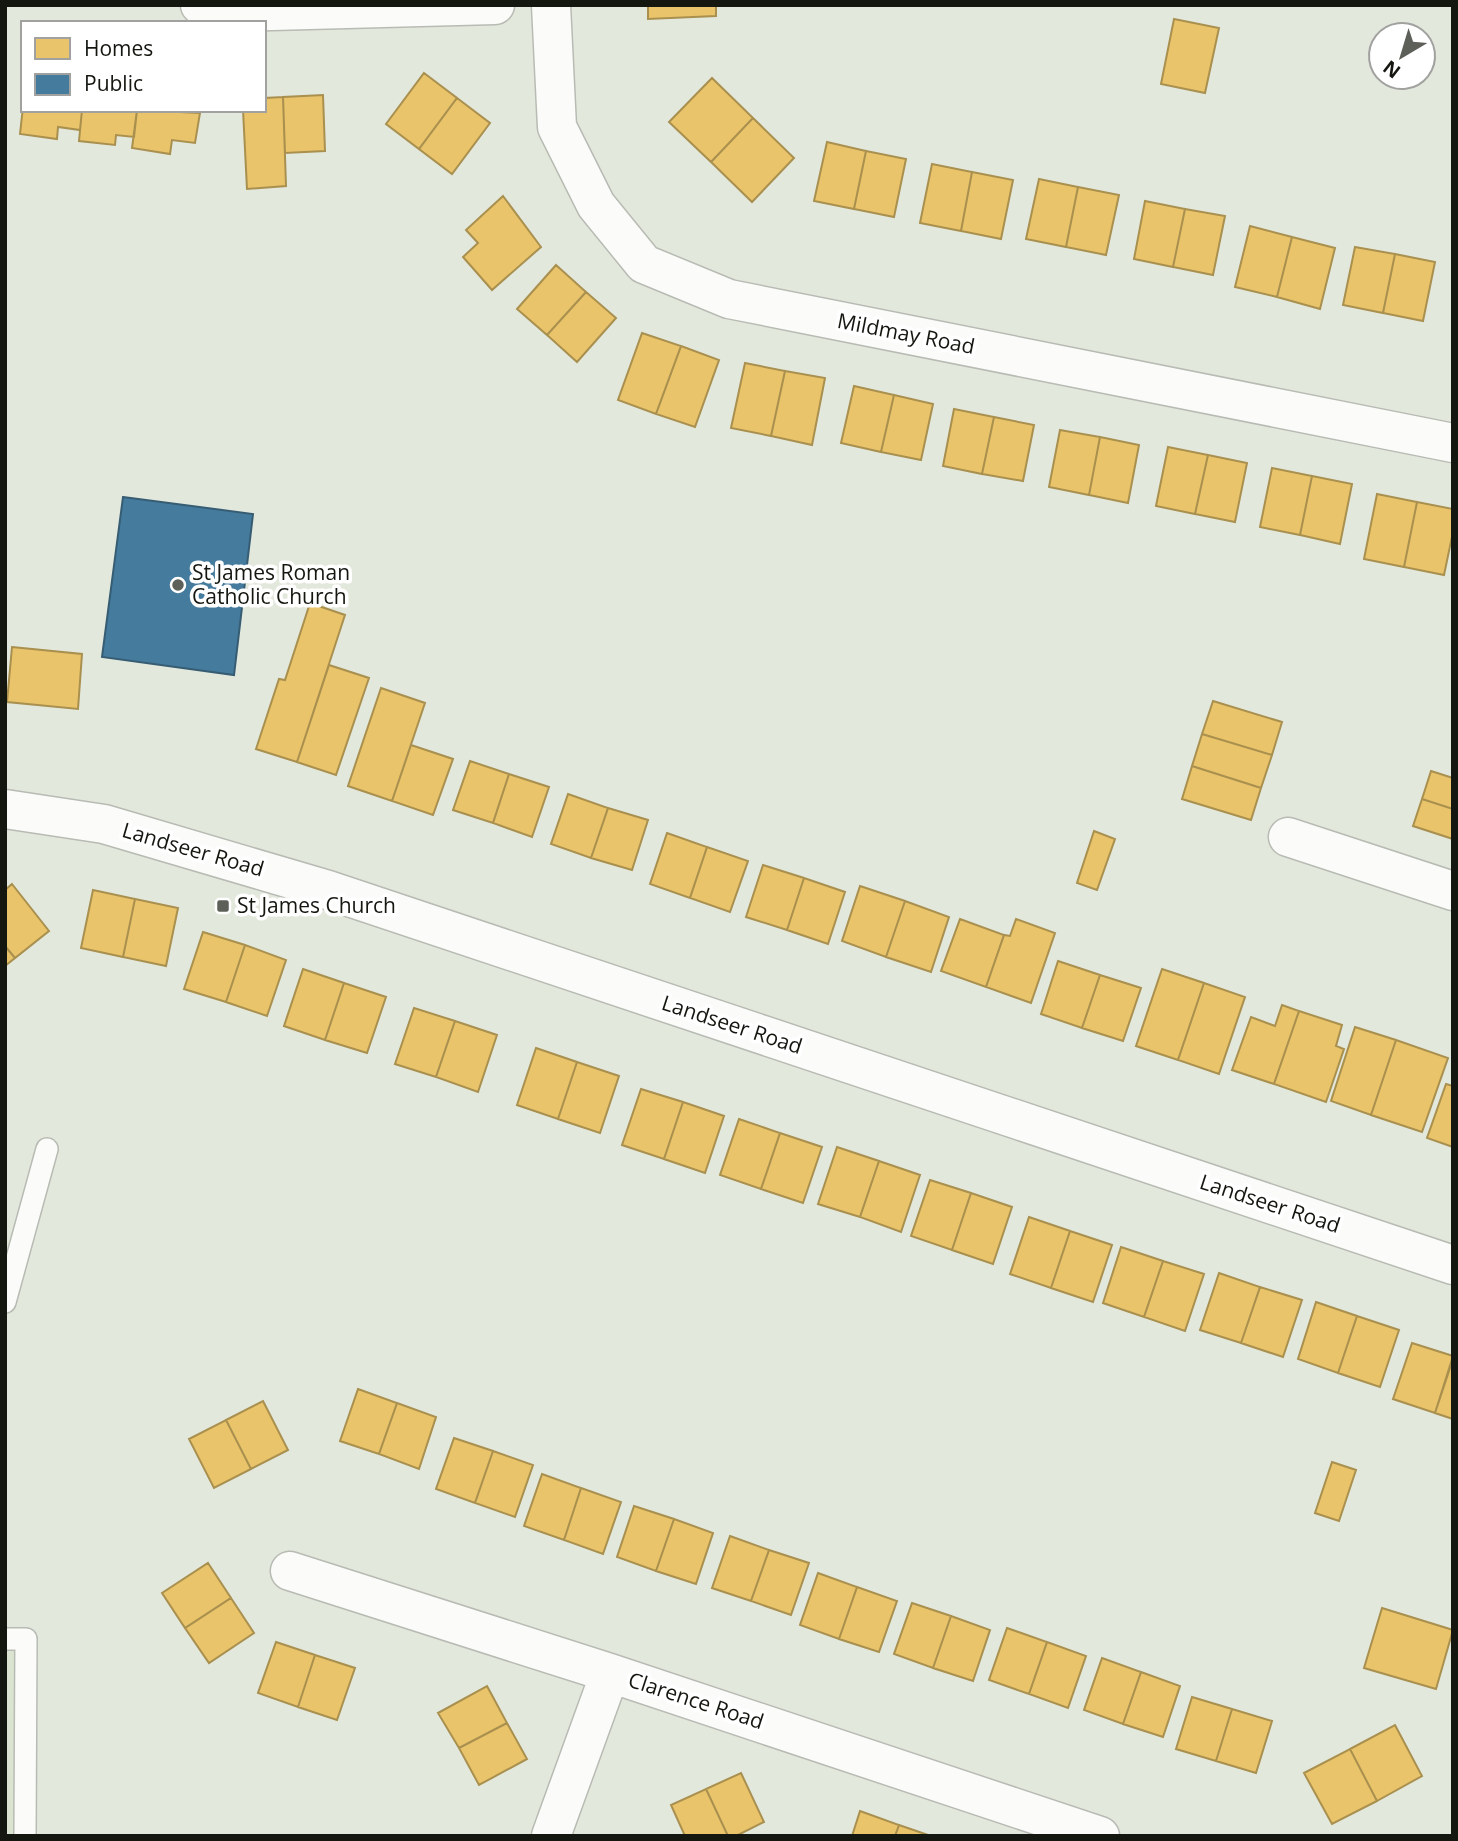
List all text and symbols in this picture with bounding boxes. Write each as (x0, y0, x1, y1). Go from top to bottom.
legend (21, 21, 266, 112)
north arrow (1367, 21, 1437, 91)
text: Homes (84, 34, 153, 62)
text: N (1377, 54, 1406, 84)
text: Public (84, 69, 143, 97)
street label: Mildmay Road (835, 306, 977, 360)
place label: St James Roman Catholic Church (192, 558, 350, 610)
marker: St James Roman Catholic Church (170, 577, 186, 593)
street label: Landseer Road (119, 815, 267, 883)
place label: St James Church (237, 891, 396, 919)
marker: St James Church (215, 898, 231, 914)
street label: Landseer Road (659, 988, 806, 1060)
street label: Landseer Road (1197, 1167, 1344, 1239)
street label: Clarence Road (625, 1665, 768, 1735)

